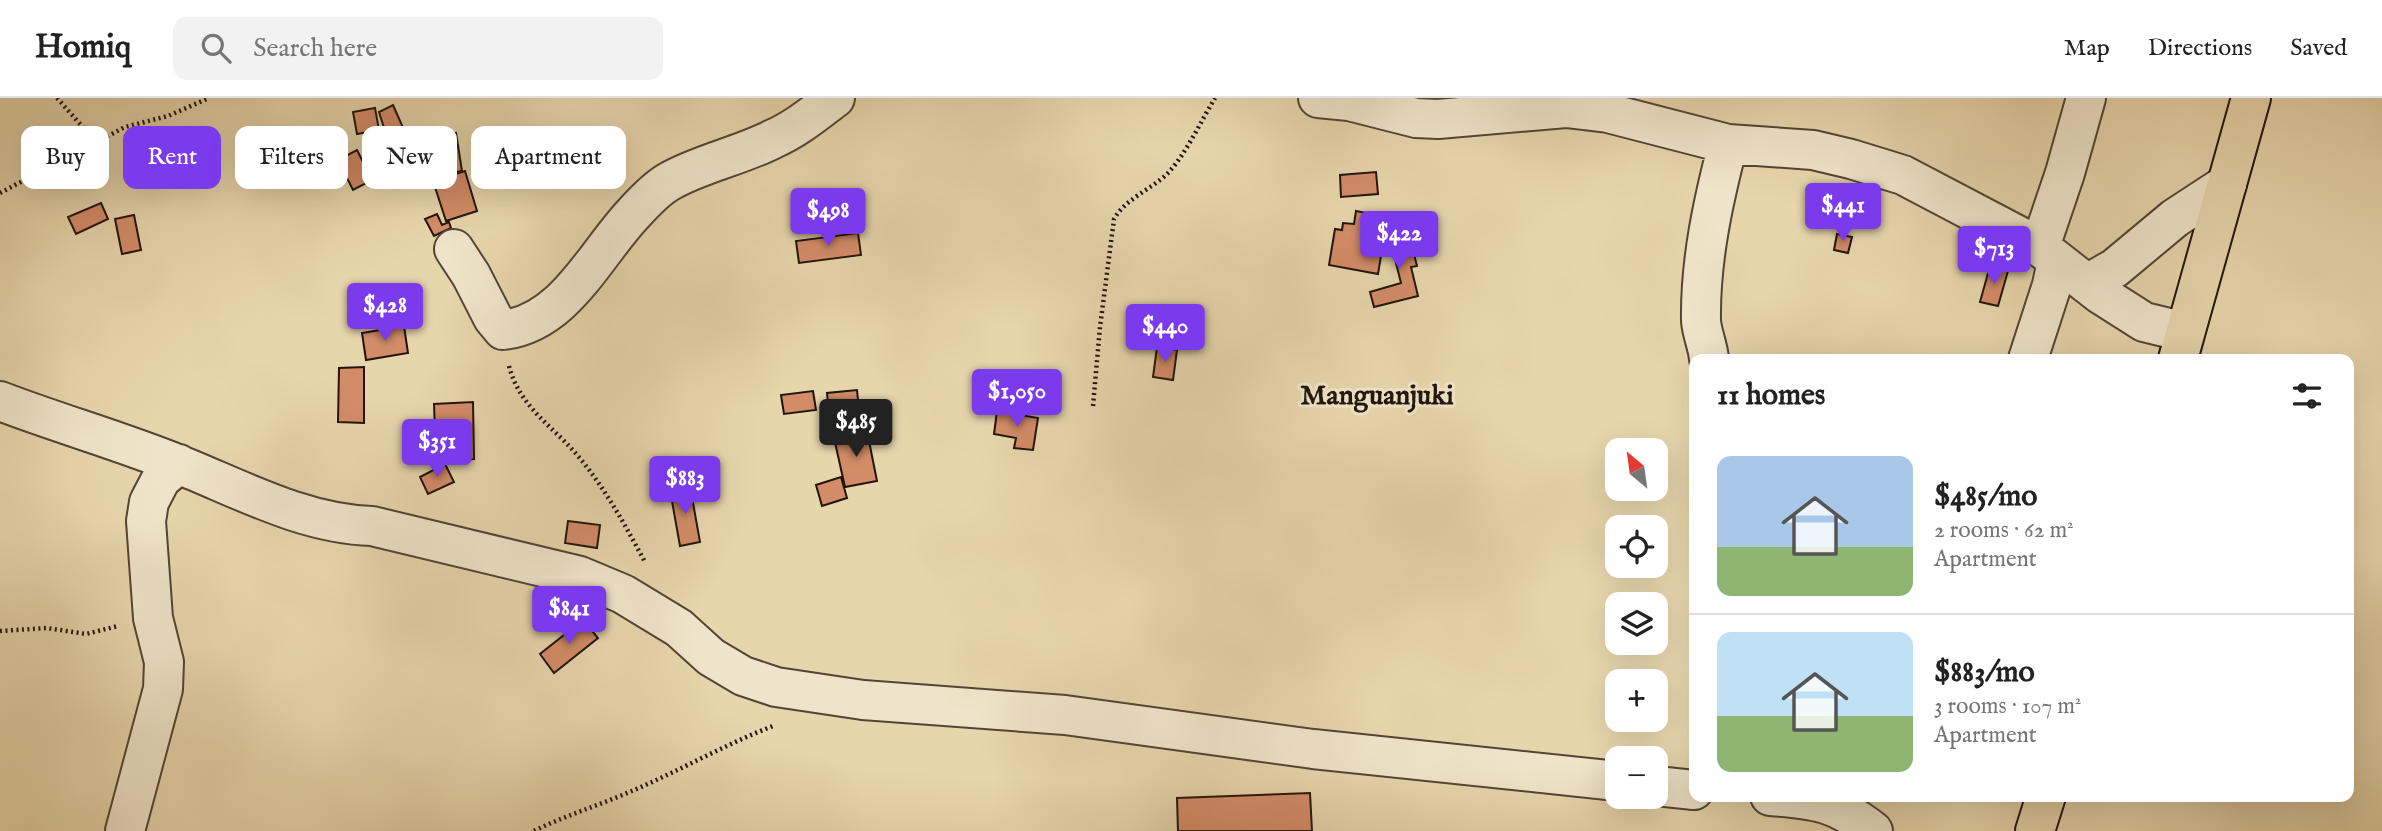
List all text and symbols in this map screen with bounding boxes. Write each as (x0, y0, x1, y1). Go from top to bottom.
search box (173, 17, 663, 80)
text: Homiq (35, 27, 131, 69)
icon: search (197, 29, 235, 67)
text: Search here (253, 32, 377, 65)
text: Map (2064, 33, 2110, 64)
text: Directions (2148, 33, 2252, 64)
text: Saved (2290, 33, 2347, 64)
chip: Buy (21, 126, 109, 189)
chip: Rent (123, 126, 221, 189)
chip: Filters (235, 126, 348, 189)
chip: New (362, 126, 457, 189)
chip: Apartment (471, 126, 626, 189)
pin: $441 (1802, 184, 1884, 243)
pin: $498 (787, 188, 869, 248)
text: $441 (1821, 191, 1865, 220)
text: $498 (806, 196, 850, 225)
pin: $422 (1358, 212, 1440, 271)
text: $422 (1376, 219, 1422, 248)
pin: $713 (1953, 226, 2035, 286)
text: $713 (1974, 234, 2014, 263)
pin: $428 (344, 284, 426, 343)
text: $428 (363, 291, 407, 320)
pin: $440 (1124, 304, 1206, 364)
text: $440 (1142, 312, 1188, 341)
pin: $1,050 (960, 370, 1074, 429)
text: $1,050 (988, 377, 1046, 406)
text: 11 homes (1717, 377, 1825, 415)
icon: filters (2288, 377, 2326, 415)
district label: Manguanjuki (1300, 379, 1454, 414)
pin: $485 (815, 400, 897, 459)
text: $485 (835, 407, 877, 436)
pin: $351 (396, 420, 478, 479)
text: $351 (418, 427, 456, 456)
north arrow (1605, 438, 1668, 500)
map controls (1605, 438, 1668, 809)
pin: $883 (644, 456, 726, 516)
text: $883 (665, 464, 705, 493)
text: $485/mo (1934, 478, 2037, 516)
icon: home (1773, 484, 1857, 568)
button: locate (1605, 515, 1668, 578)
text: 2 rooms · 62 m² (1934, 516, 2074, 545)
text: Apartment (1934, 545, 2037, 574)
pin: $841 (528, 587, 610, 646)
button: layers (1605, 592, 1668, 655)
text: $841 (548, 594, 590, 623)
text: $883/mo (1934, 654, 2035, 692)
icon: home (1773, 660, 1857, 744)
button: + (1605, 669, 1668, 732)
text: 3 rooms · 107 m² (1934, 692, 2082, 721)
text: Apartment (1934, 721, 2037, 750)
button: − (1605, 746, 1668, 809)

